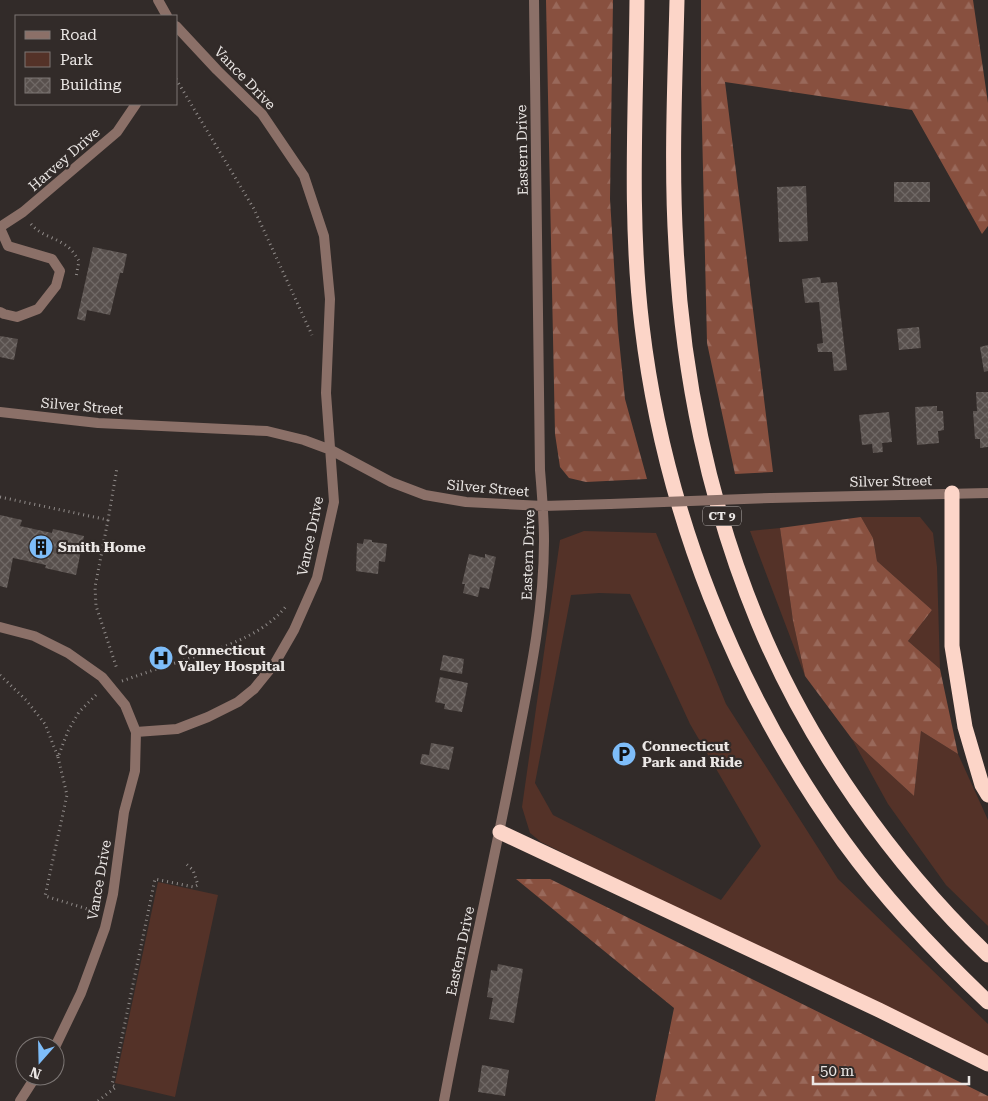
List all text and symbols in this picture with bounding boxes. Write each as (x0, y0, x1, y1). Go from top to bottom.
legend (15, 15, 178, 105)
text: Road (60, 26, 97, 44)
street label: Vance Drive (211, 43, 279, 113)
text: Park (60, 51, 94, 69)
text: Building (60, 76, 122, 94)
street label: Eastern Drive (513, 104, 531, 196)
street label: Harvey Drive (25, 124, 103, 194)
street label: Silver Street (40, 394, 124, 418)
street label: Silver Street (850, 472, 932, 490)
street label: Silver Street (446, 476, 530, 500)
street label: Vance Drive (294, 494, 326, 577)
road number: CT 9 (703, 506, 741, 526)
street label: Eastern Drive (518, 509, 538, 601)
building icon: Smith Home (28, 534, 54, 560)
place label: Smith Home (58, 539, 146, 555)
place label: Connecticut Valley Hospital (178, 642, 285, 674)
hospital icon: Connecticut Valley Hospital (148, 645, 174, 671)
place label: Connecticut Park and Ride (642, 738, 742, 770)
parking icon: Connecticut Park and Ride (611, 741, 637, 767)
street label: Vance Drive (84, 838, 114, 921)
street label: Eastern Drive (443, 905, 477, 997)
north arrow (15, 1036, 65, 1086)
scale bar (813, 1054, 969, 1086)
text: 50 m (820, 1062, 855, 1080)
text: N (28, 1064, 43, 1083)

